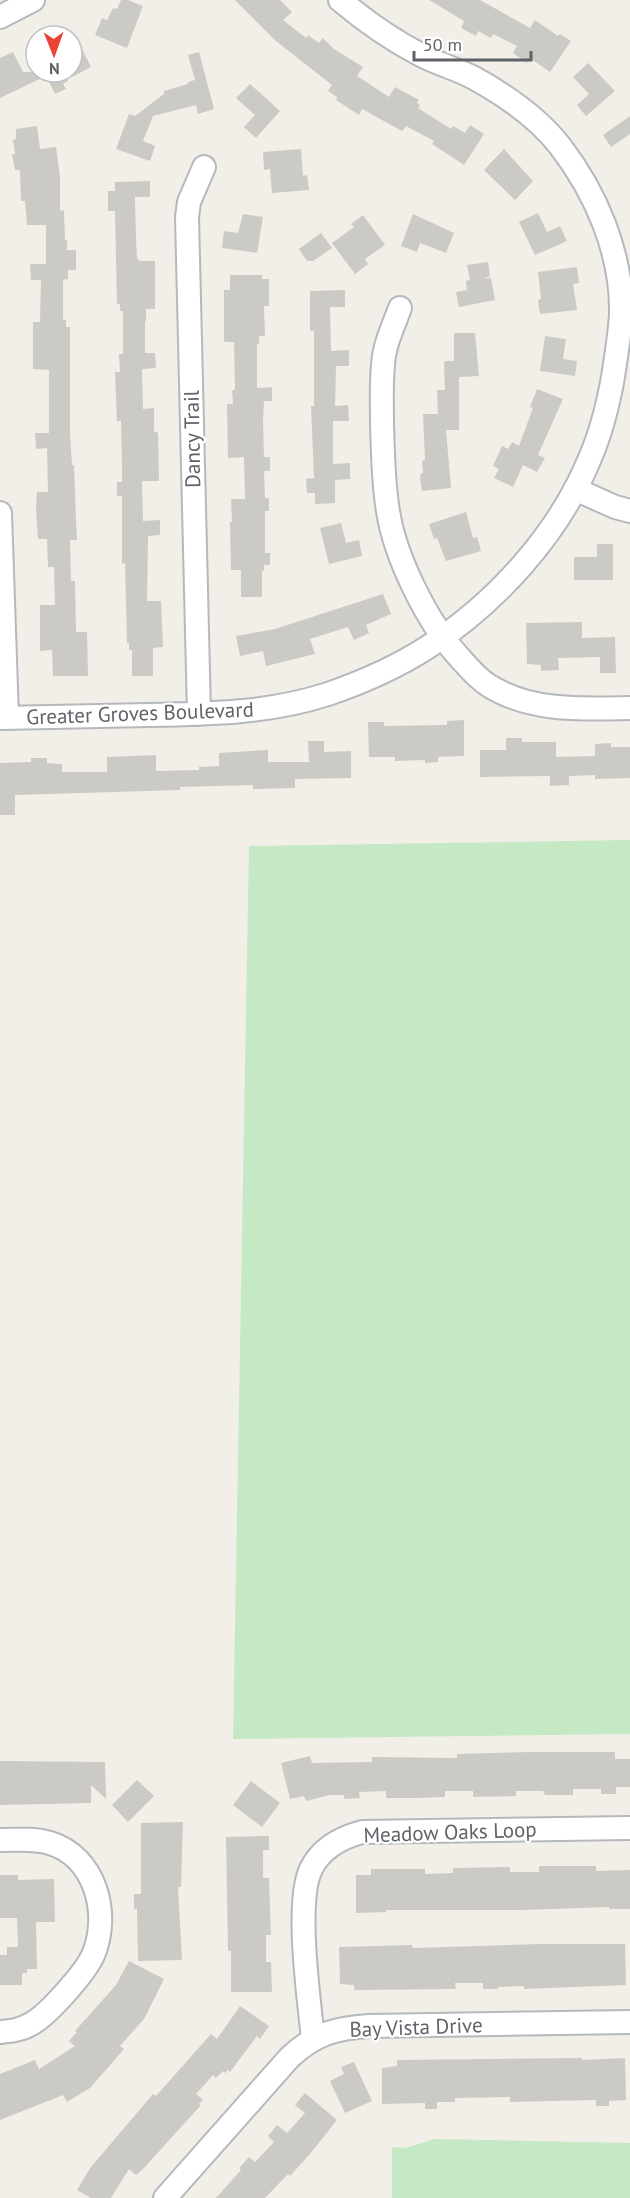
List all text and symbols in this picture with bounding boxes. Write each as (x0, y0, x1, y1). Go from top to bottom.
north arrow (24, 24, 84, 84)
scale bar (414, 24, 531, 62)
text: 50 m (423, 33, 462, 56)
text: N (49, 59, 60, 79)
street label: Dancy Trail (178, 390, 206, 488)
street label: Greater Groves Boulevard (26, 696, 254, 730)
street label: Meadow Oaks Loop (363, 1815, 537, 1849)
street label: Bay Vista Drive (349, 2011, 483, 2043)

